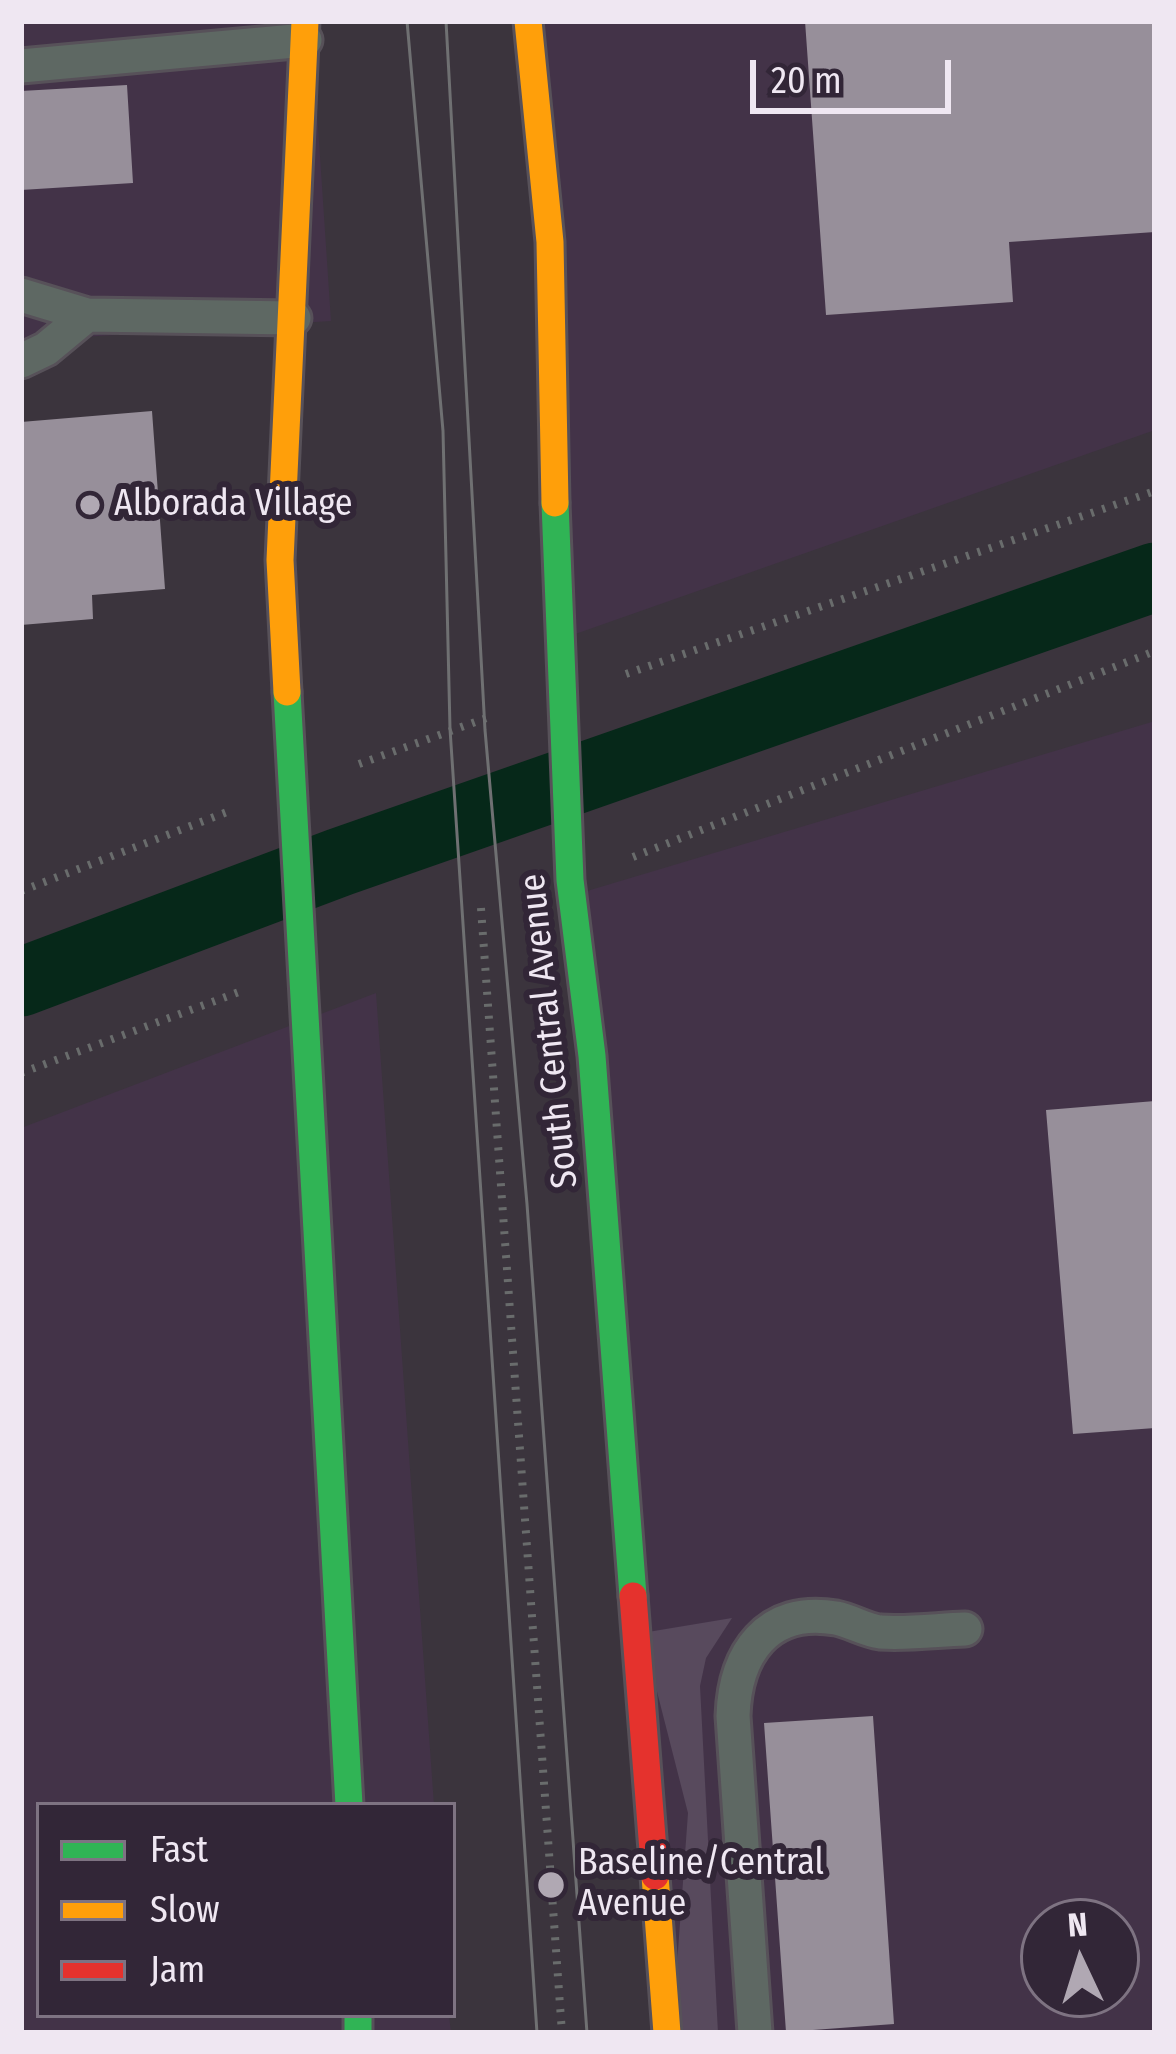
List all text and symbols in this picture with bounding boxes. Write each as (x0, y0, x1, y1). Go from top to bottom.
scale bar (756, 36, 957, 110)
text: 20 m (771, 59, 842, 103)
place label: Alborada Village (114, 483, 353, 527)
marker: Alborada Village (77, 492, 103, 518)
street label: South Central Avenue (512, 872, 588, 1190)
legend (36, 1802, 456, 2018)
text: Fast (150, 1828, 208, 1872)
place label: Baseline/Central Avenue (578, 1842, 824, 1927)
marker: Baseline/Central Avenue (535, 1869, 567, 1901)
text: Slow (150, 1888, 220, 1932)
north arrow (1020, 1898, 1140, 2018)
text: N (1066, 1904, 1089, 1946)
text: Jam (150, 1948, 205, 1992)

